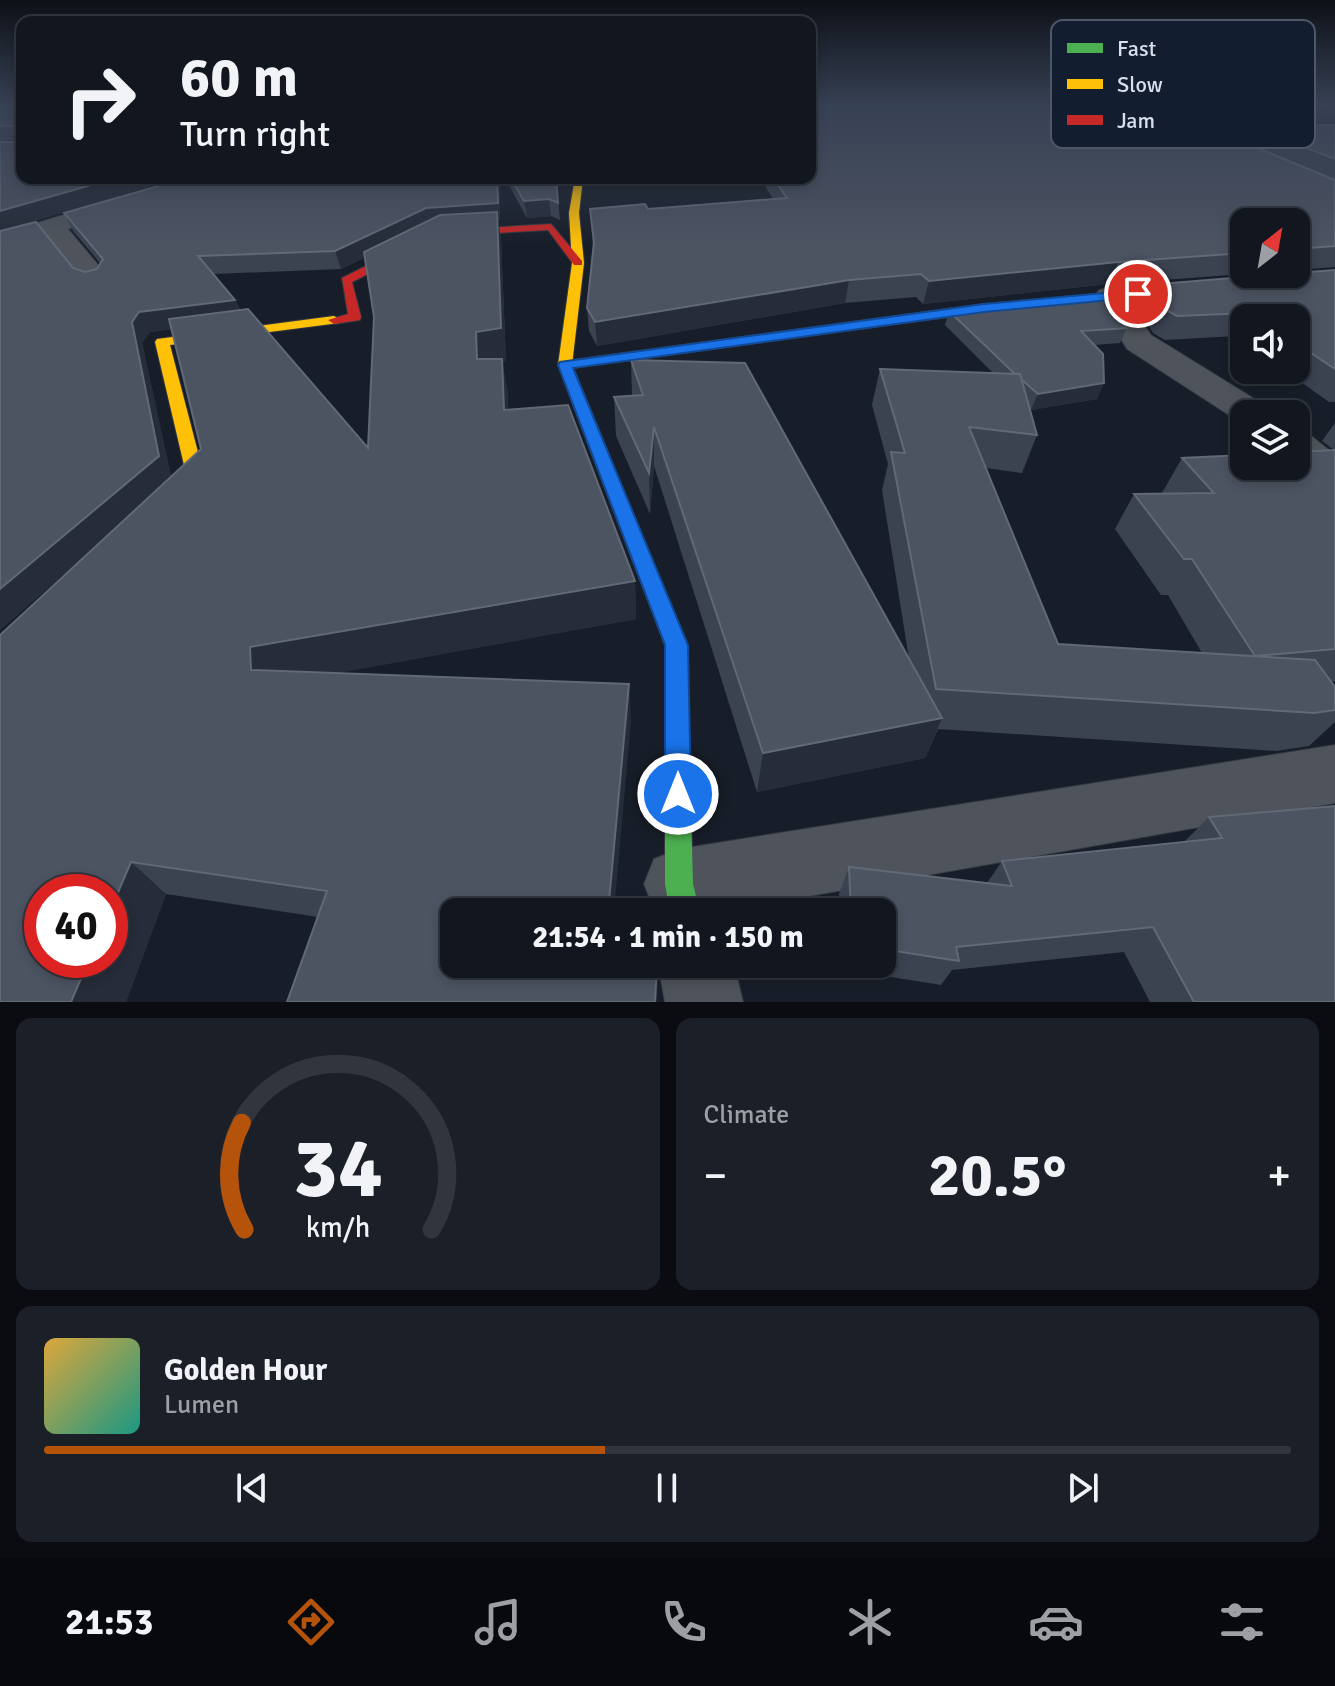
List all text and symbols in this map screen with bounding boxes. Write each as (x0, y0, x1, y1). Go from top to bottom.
legend (1051, 20, 1315, 148)
text: Fast (1117, 35, 1157, 62)
text: 60 m (180, 43, 298, 112)
icon: right (48, 48, 152, 152)
text: Slow (1117, 71, 1163, 98)
text: Jam (1117, 107, 1155, 134)
text: Turn right (180, 112, 330, 157)
north arrow (1230, 208, 1310, 288)
map controls (1230, 208, 1310, 480)
pin (1104, 260, 1172, 328)
icon: arrive (1116, 272, 1160, 316)
button: sound (1230, 304, 1310, 384)
button: layers (1230, 400, 1310, 480)
position arrow (636, 752, 720, 836)
speed limit sign: 40 (24, 874, 128, 978)
text: 21:54 · 1 min · 150 m (532, 919, 804, 956)
text: Climate (704, 1099, 789, 1131)
text: 34 (293, 1118, 383, 1220)
text: 20.5° (928, 1139, 1066, 1213)
text: − (704, 1149, 727, 1203)
text: + (1267, 1149, 1291, 1203)
text: km/h (305, 1210, 370, 1245)
text: Golden Hour (164, 1352, 327, 1389)
text: Lumen (164, 1389, 239, 1421)
icon: previous (230, 1466, 274, 1510)
icon: pause (645, 1466, 689, 1510)
icon: next (1061, 1466, 1105, 1510)
icon: directions (283, 1594, 339, 1650)
icon: music (470, 1594, 526, 1650)
icon: phone (656, 1594, 712, 1650)
icon: climate (842, 1594, 898, 1650)
icon: car (1028, 1594, 1084, 1650)
icon: filters (1214, 1594, 1270, 1650)
text: 21:53 (65, 1600, 153, 1645)

